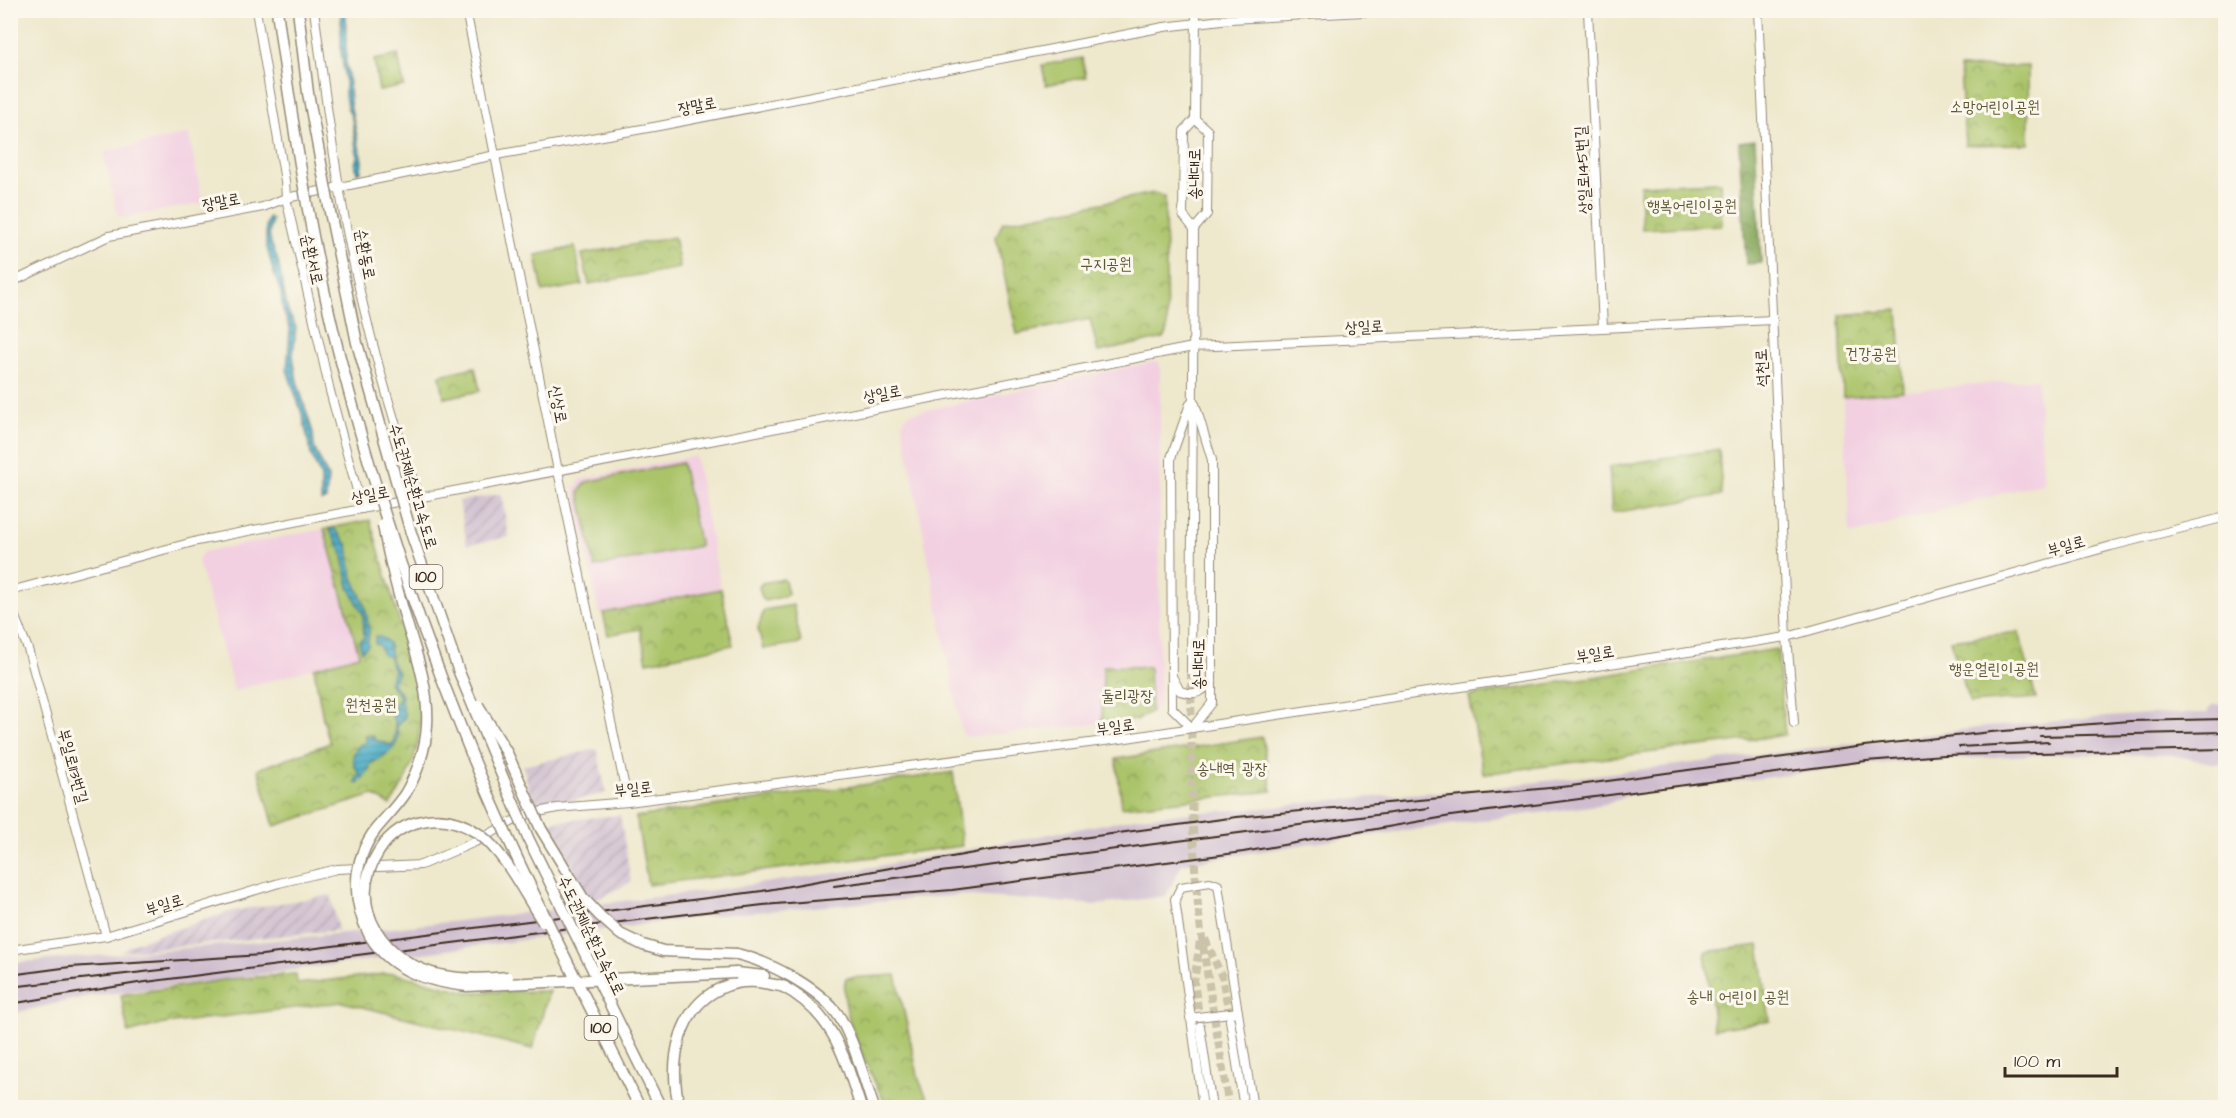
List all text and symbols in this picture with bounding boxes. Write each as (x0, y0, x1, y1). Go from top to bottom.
street label: 장말로 (676, 91, 718, 120)
park label: 소망어린이공원 (1950, 96, 2040, 118)
street label: 상일로145번길 (1570, 125, 1596, 215)
street label: 송내대로 (1184, 148, 1206, 200)
street label: 장말로 (200, 187, 242, 216)
park label: 행복어린이공원 (1647, 195, 1737, 217)
street label: 순환동로 (349, 227, 381, 282)
street label: 순환서로 (296, 232, 329, 287)
park label: 구지공원 (1080, 253, 1132, 275)
street label: 상일로 (1344, 315, 1384, 339)
park label: 건강공원 (1845, 343, 1897, 365)
street label: 석천로 (1750, 348, 1774, 388)
street label: 상일로 (861, 379, 903, 408)
street label: 신상로 (544, 383, 573, 425)
street label: 수도권제1순환고속도로 (383, 421, 443, 552)
street label: 상일로 (349, 480, 391, 509)
street label: 부일로 (2045, 530, 2088, 562)
road number: 100 (410, 565, 442, 589)
street label: 송내대로 (1188, 638, 1210, 690)
street label: 부일로 (1574, 640, 1616, 668)
park label: 행운얼린이공원 (1949, 658, 2039, 680)
park label: 둘리광장 (1101, 685, 1153, 707)
park label: 원천공원 (345, 694, 397, 716)
street label: 부일로 (1094, 713, 1136, 741)
street label: 부일로113번길 (52, 726, 94, 806)
park label: 송내역 광장 (1197, 758, 1268, 780)
street label: 부일로 (613, 776, 653, 802)
street label: 수도권제1순환고속도로 (553, 872, 630, 999)
street label: 부일로 (143, 889, 186, 921)
park label: 송내 어린이 공원 (1687, 986, 1789, 1008)
road number: 100 (584, 1016, 618, 1040)
scale bar (2005, 1040, 2118, 1078)
text: 100 m (2014, 1049, 2060, 1074)

